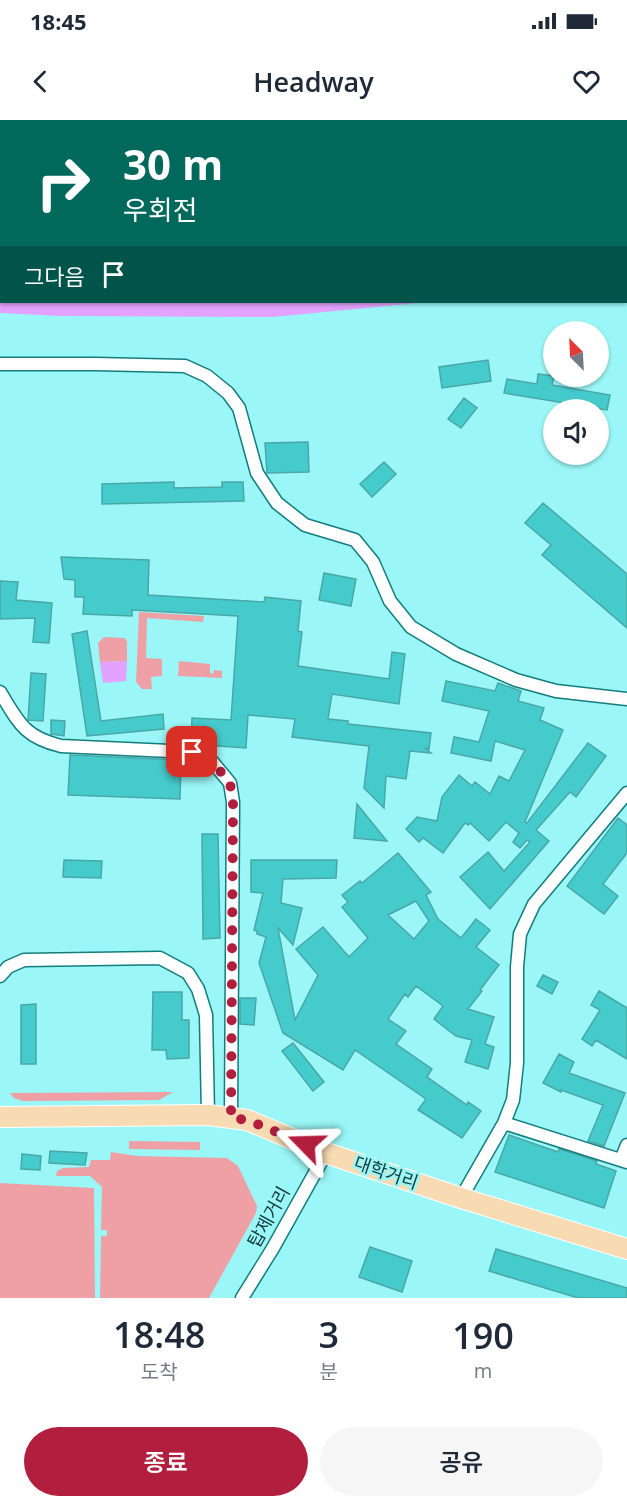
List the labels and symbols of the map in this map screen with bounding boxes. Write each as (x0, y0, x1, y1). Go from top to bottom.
north arrow (543, 321, 609, 387)
pin (166, 726, 217, 777)
position arrow (274, 1112, 338, 1176)
street label: 대학거리 (351, 1150, 422, 1194)
street label: 탑제거리 (242, 1182, 295, 1251)

